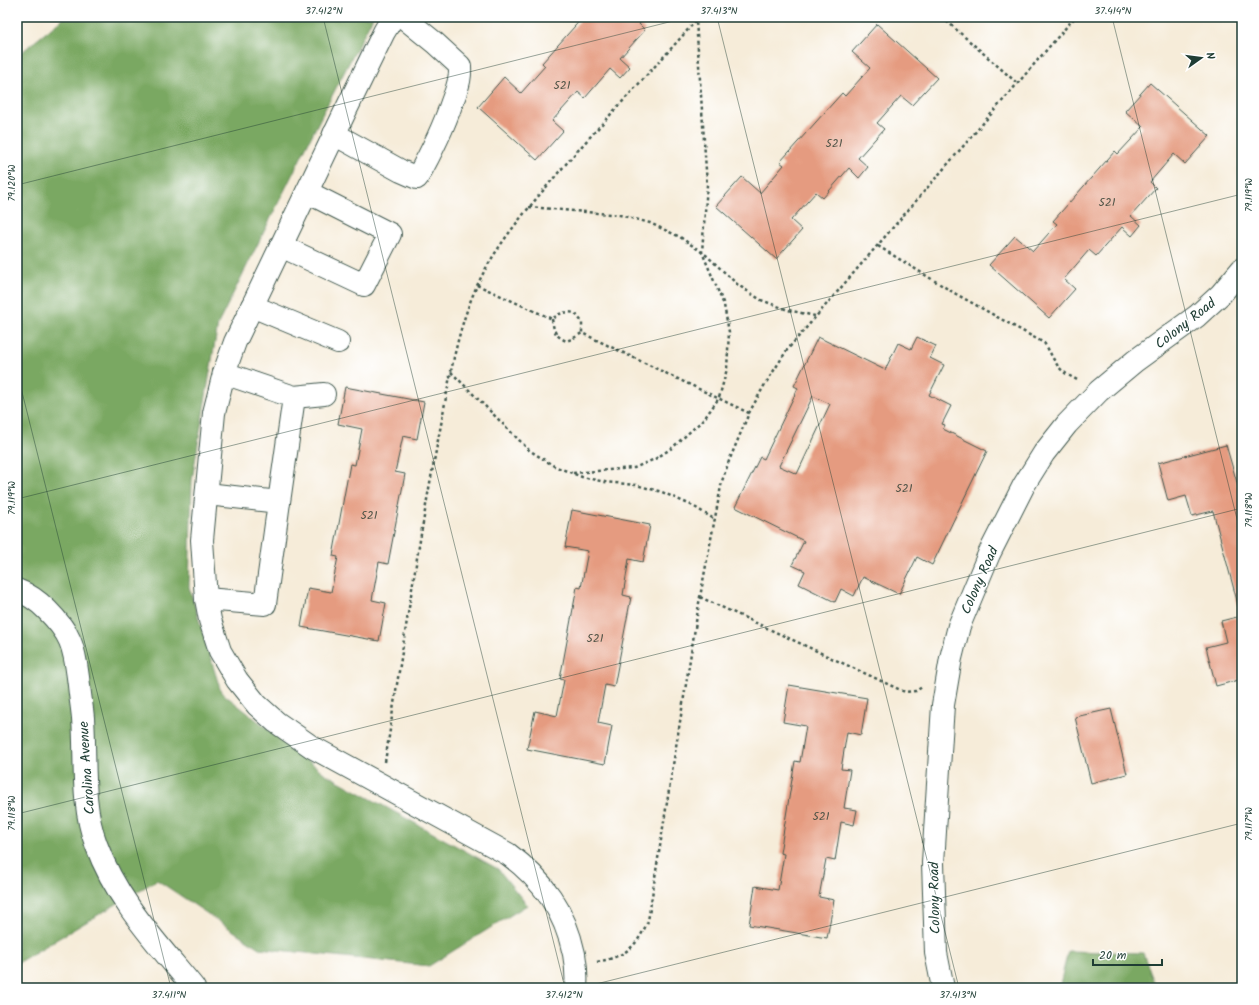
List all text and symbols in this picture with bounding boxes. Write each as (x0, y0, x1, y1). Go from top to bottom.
text: 37.412°N (305, 3, 343, 19)
text: 37.413°N (700, 3, 738, 19)
text: 37.414°N (1094, 3, 1132, 19)
north arrow (1181, 38, 1221, 78)
text: N (1200, 50, 1219, 61)
house number: 521 (553, 76, 571, 95)
house number: 521 (825, 134, 843, 153)
text: 79.120°W (4, 164, 20, 202)
text: 79.119°W (1241, 178, 1257, 212)
house number: 521 (1098, 193, 1116, 212)
street label: Colony Road (1150, 292, 1222, 355)
house number: 521 (895, 479, 913, 498)
text: 79.119°W (4, 481, 20, 515)
text: 79.118°W (1241, 492, 1257, 528)
house number: 521 (360, 506, 378, 525)
street label: Colony Road (955, 542, 1005, 618)
house number: 521 (586, 629, 604, 648)
street label: Carolina Avenue (73, 720, 101, 815)
text: 79.118°W (4, 795, 20, 831)
house number: 521 (812, 807, 830, 826)
text: 79.117°W (1241, 807, 1257, 841)
street label: Colony Road (923, 861, 947, 934)
scale bar (1093, 941, 1162, 967)
text: 20 m (1099, 946, 1127, 965)
text: 37.411°N (152, 987, 187, 1003)
text: 37.412°N (545, 987, 583, 1003)
text: 37.413°N (939, 987, 977, 1003)

